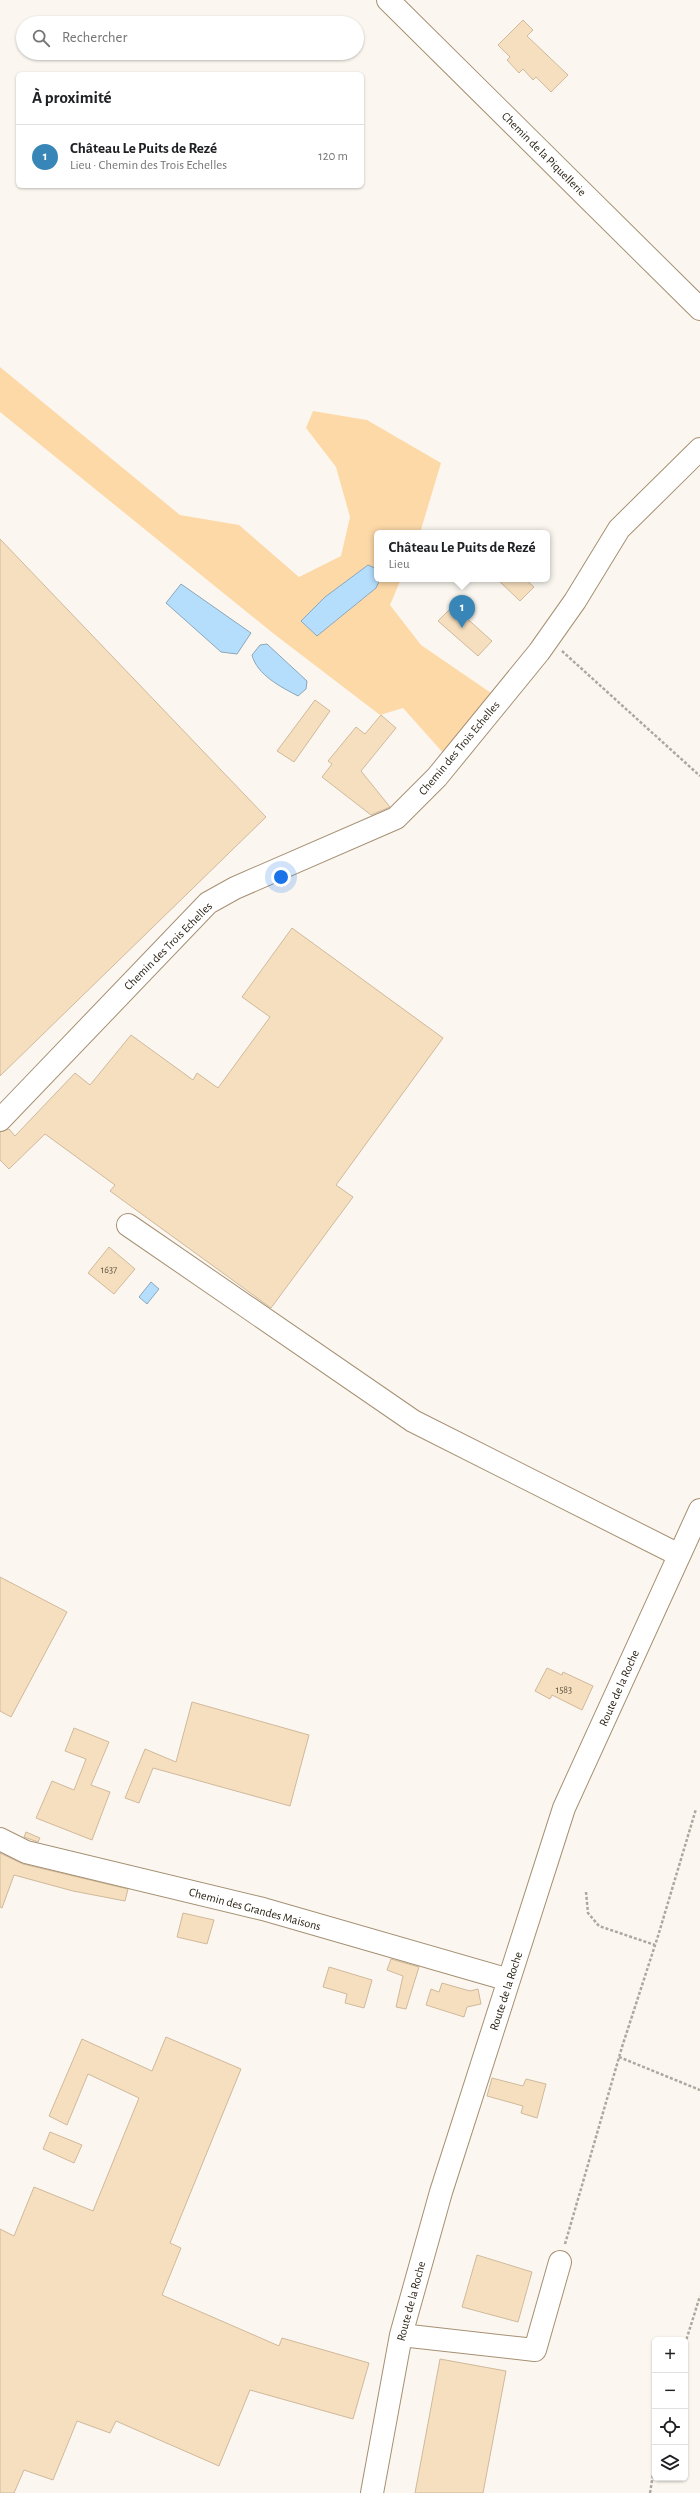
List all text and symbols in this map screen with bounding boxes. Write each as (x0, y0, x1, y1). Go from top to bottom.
search box (16, 16, 364, 60)
icon: search (30, 27, 52, 49)
text: Rechercher (62, 30, 127, 45)
text: À proximité (32, 89, 112, 106)
street label: Chemin de la Piquellerie (500, 110, 588, 198)
text: Château Le Puits de Rezé (70, 141, 217, 156)
text: 1 (43, 150, 47, 163)
text: 120 m (318, 150, 348, 163)
text: Lieu · Chemin des Trois Echelles (70, 159, 227, 172)
popup (374, 530, 550, 582)
text: Château Le Puits de Rezé (388, 540, 536, 555)
text: Lieu (388, 558, 410, 571)
pin: 1 (449, 595, 475, 628)
street label: Chemin des Trois Echelles (416, 699, 502, 797)
your location (271, 867, 291, 887)
street label: Chemin des Trois Echelles (122, 900, 214, 992)
house number: 1637 (101, 1265, 117, 1275)
street label: Route de la Roche (597, 1648, 641, 1728)
house number: 1583 (556, 1685, 572, 1695)
street label: Chemin des Grandes Maisons (188, 1886, 322, 1932)
street label: Route de la Roche (488, 1950, 524, 2032)
street label: Route de la Roche (395, 2260, 427, 2342)
map controls (652, 2337, 688, 2481)
button: + (652, 2337, 688, 2373)
button: − (652, 2373, 688, 2409)
button: locate (652, 2409, 688, 2445)
button: layers (652, 2445, 688, 2481)

